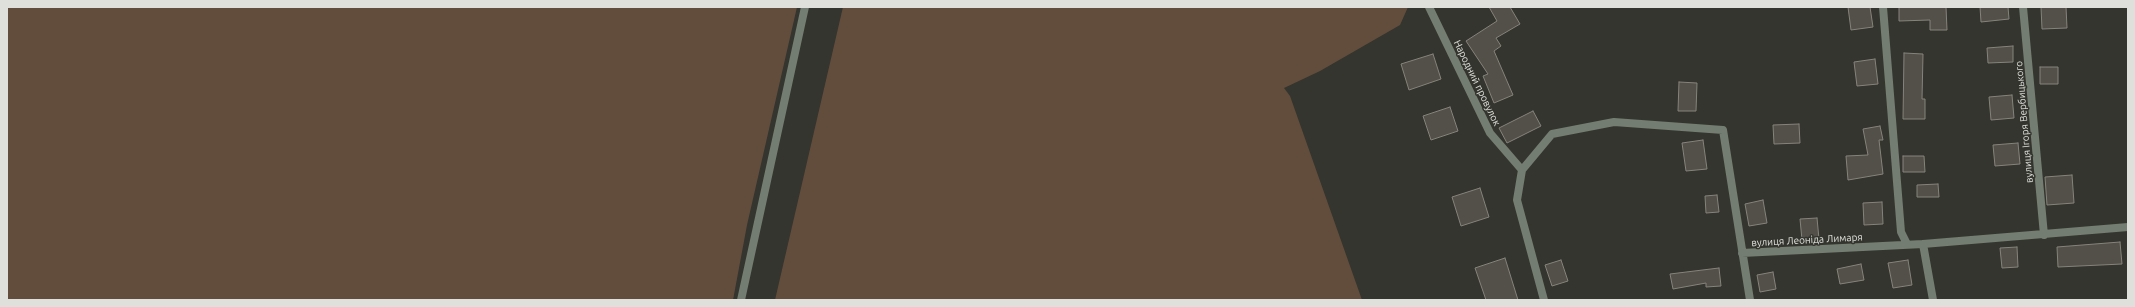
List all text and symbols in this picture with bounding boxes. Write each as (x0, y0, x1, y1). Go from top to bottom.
street label: Народний провулок (1451, 38, 1503, 128)
street label: вулиця Ігоря Вербицького (2013, 60, 2035, 184)
street label: вулиця Леоніда Лимаря (1751, 231, 1863, 249)

